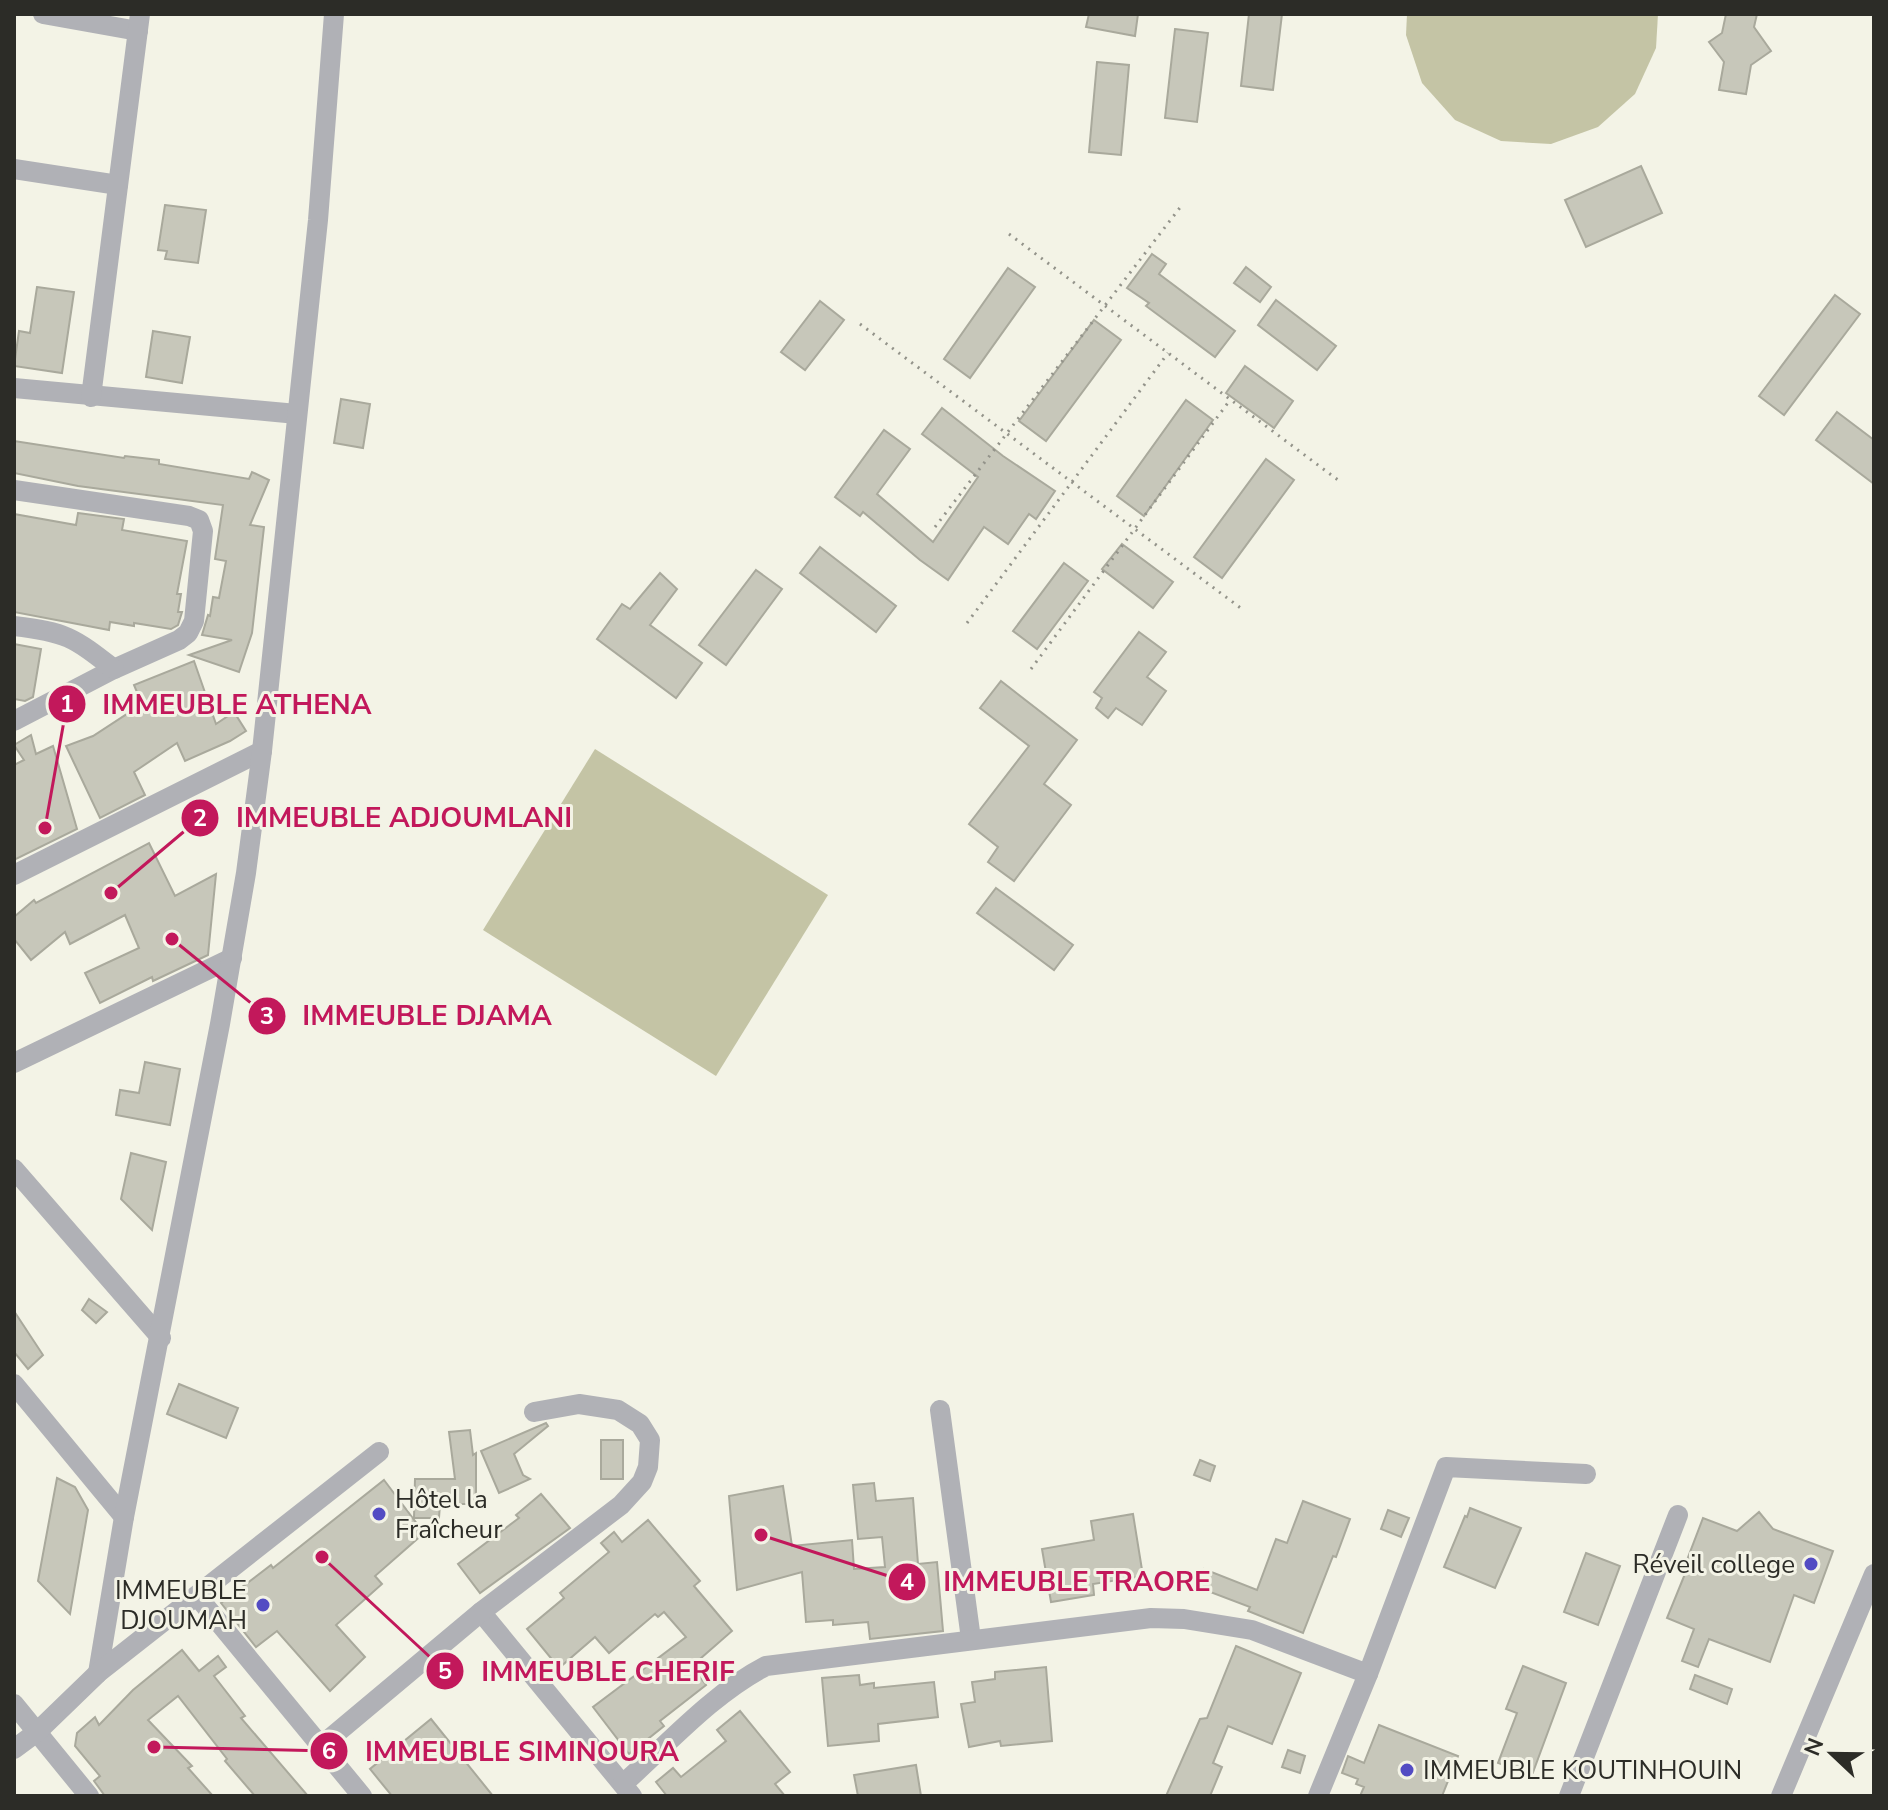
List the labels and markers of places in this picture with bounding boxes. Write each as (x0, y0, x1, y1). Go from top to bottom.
callout: IMMEUBLE ATHENA (47, 678, 388, 730)
callout: IMMEUBLE ADJOUMLANI (180, 792, 588, 844)
callout: IMMEUBLE DJAMA (247, 990, 568, 1042)
place label: Hôtel la Fraîcheur (395, 1482, 503, 1547)
marker: Hôtel la Fraîcheur (370, 1505, 388, 1523)
place label: Réveil college (1632, 1547, 1795, 1582)
marker: Réveil college (1802, 1555, 1820, 1573)
callout: IMMEUBLE TRAORE (887, 1556, 1227, 1608)
place label: IMMEUBLE DJOUMAH (115, 1573, 247, 1638)
marker: IMMEUBLE DJOUMAH (254, 1596, 272, 1614)
callout: IMMEUBLE CHERIF (425, 1645, 751, 1697)
callout: IMMEUBLE SIMINOURA (309, 1725, 695, 1777)
place label: IMMEUBLE KOUTINHOUIN (1423, 1753, 1742, 1788)
marker: IMMEUBLE KOUTINHOUIN (1398, 1761, 1416, 1779)

